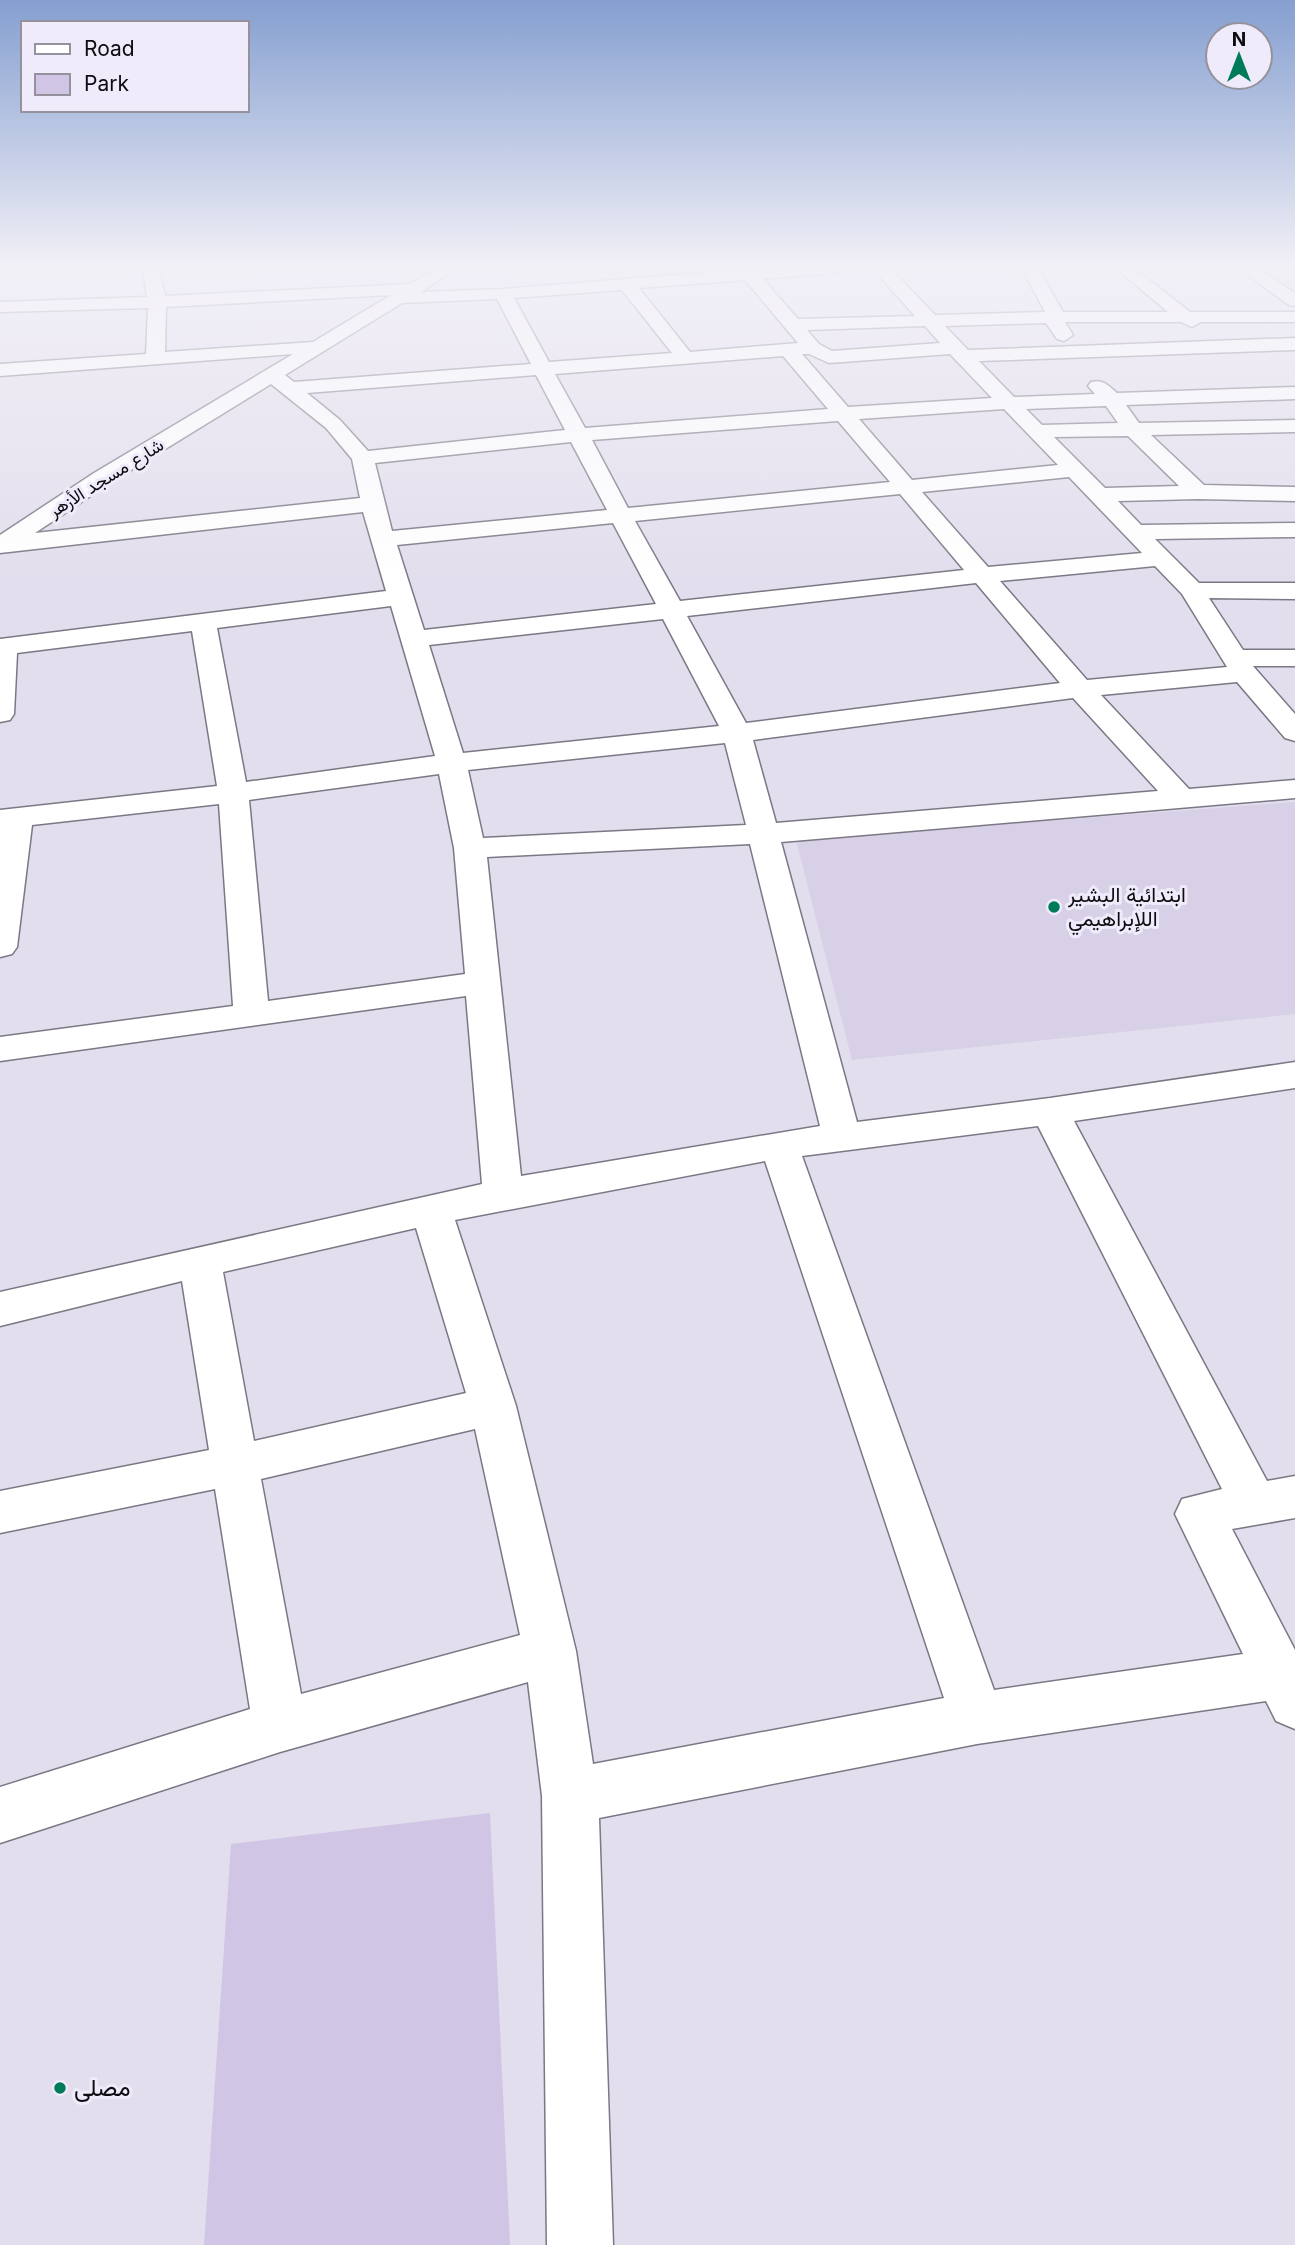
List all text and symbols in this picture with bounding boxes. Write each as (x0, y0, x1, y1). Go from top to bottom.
legend (21, 21, 248, 112)
north arrow (1204, 21, 1274, 91)
text: N (1232, 28, 1246, 51)
text: Road (84, 36, 135, 61)
text: Park (84, 71, 129, 96)
street label: شارع مسجد الأزهر (44, 434, 168, 524)
place label: ابتدائية البشير اللإبراهيمي (1067, 882, 1186, 936)
marker: ابتدائية البشير اللإبراهيمي (1046, 899, 1062, 915)
place label: مصلى (74, 2073, 131, 2102)
marker: مصلى (52, 2080, 68, 2096)

